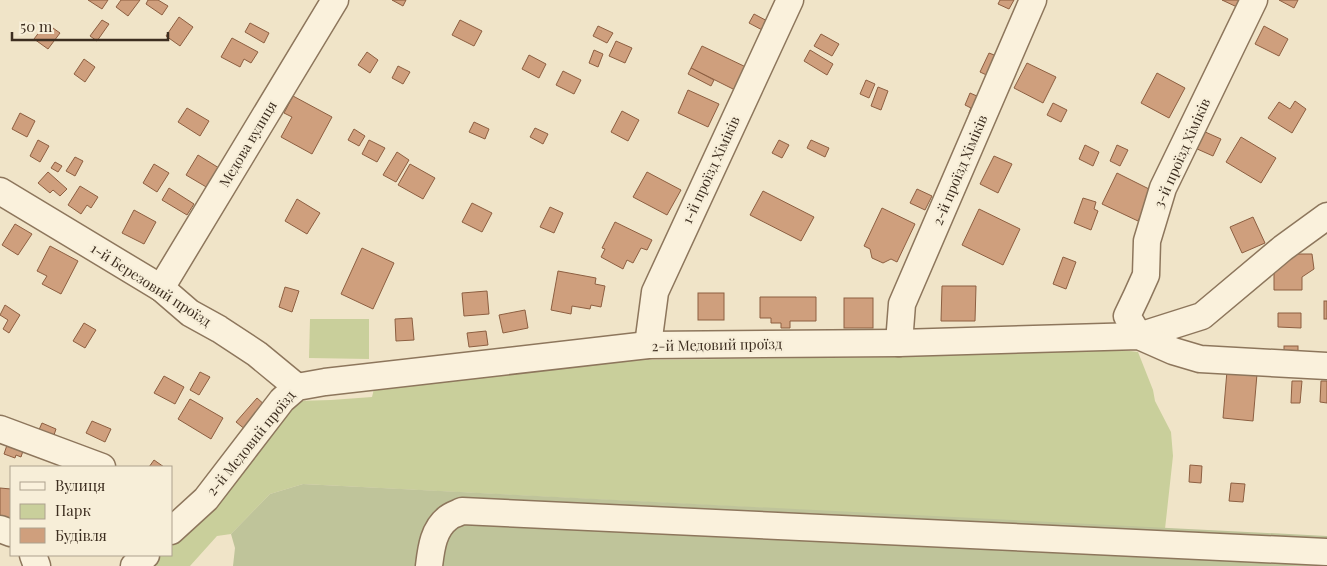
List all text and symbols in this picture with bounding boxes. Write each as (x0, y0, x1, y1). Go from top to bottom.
scale bar (12, 10, 169, 42)
text: 50 m (20, 16, 53, 36)
street label: 3-й проїзд Хіміків (1149, 95, 1214, 211)
street label: Медова вулиця (214, 97, 281, 190)
street label: 2-й проїзд Хіміків (928, 111, 992, 228)
street label: 1-й проїзд Хіміків (677, 113, 744, 227)
street label: 1-й Березовий проїзд (87, 238, 216, 331)
street label: 2-й Медовий проїзд (652, 334, 783, 355)
street label: 2-й Медовий проїзд (202, 385, 299, 499)
legend (10, 466, 172, 556)
text: Вулиця (55, 475, 105, 495)
text: Парк (55, 500, 91, 520)
text: Будівля (55, 525, 107, 545)

